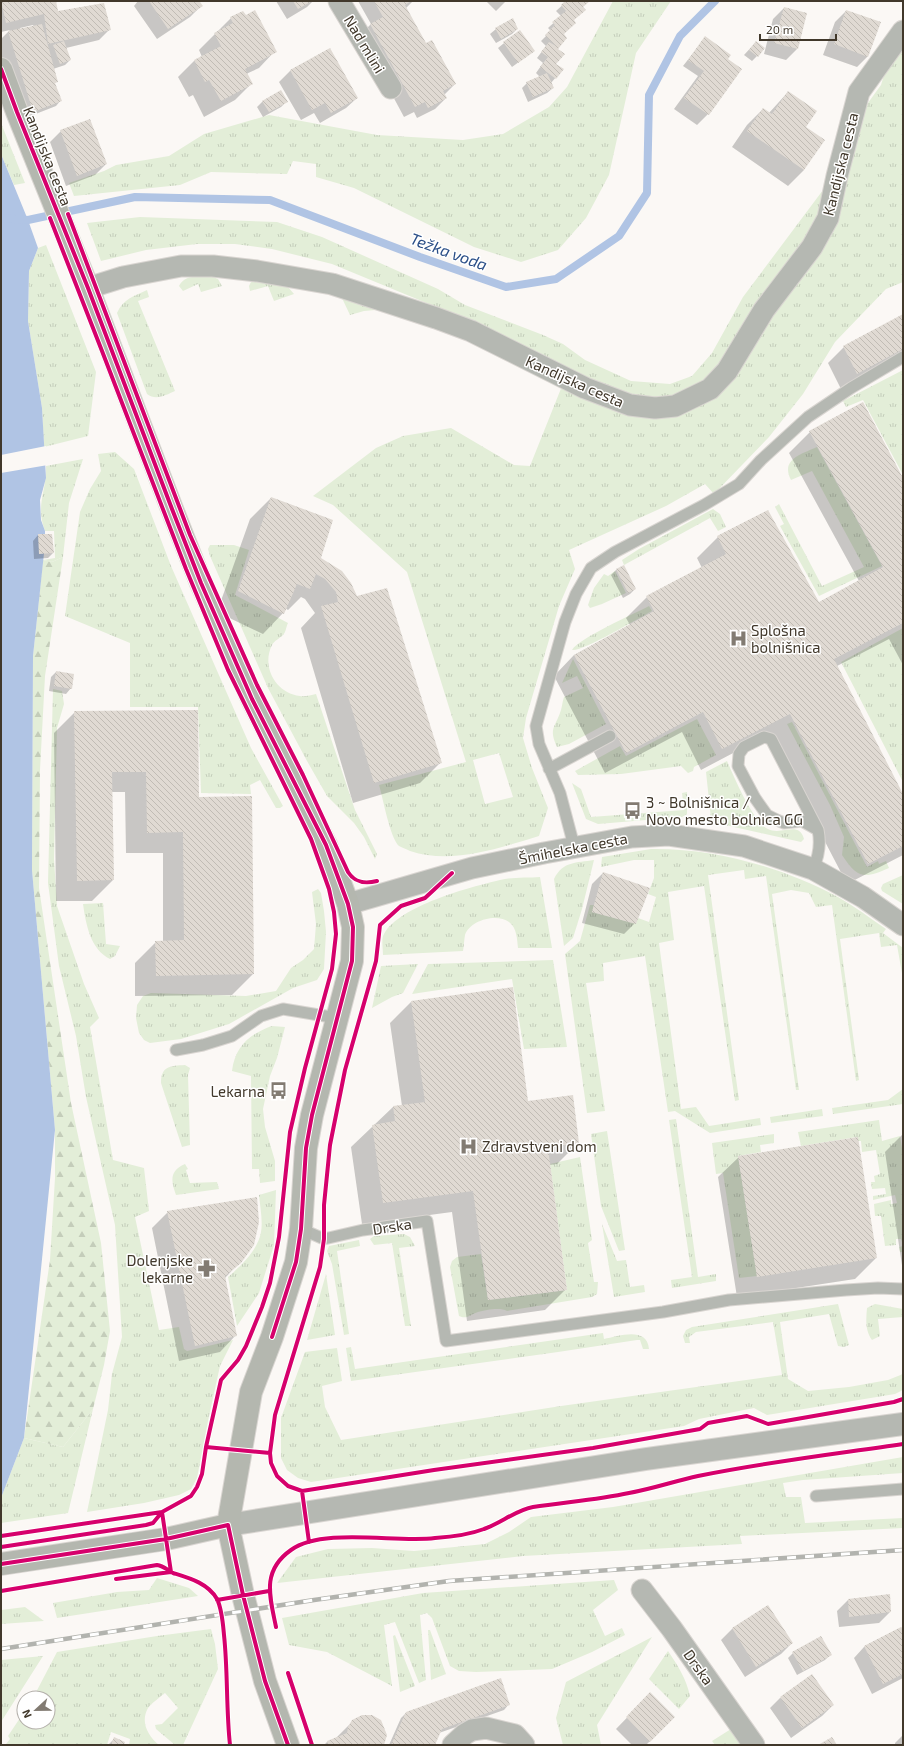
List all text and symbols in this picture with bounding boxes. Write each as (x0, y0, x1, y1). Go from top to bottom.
street label: Nad mlini (341, 12, 389, 76)
scale bar (760, 16, 836, 42)
text: 20 m (766, 22, 793, 36)
street label: Kandijska cesta (19, 104, 76, 209)
street label: Kandijska cesta (818, 111, 862, 218)
water label: Težka voda (408, 228, 490, 274)
street label: Kandijska cesta (523, 351, 627, 412)
place label: Splošna bolnišnica (751, 621, 821, 656)
hospital icon: Splošna bolnišnica (728, 629, 748, 649)
place label: 3 ~ Bolnišnica / Novo mesto bolnica GG (646, 793, 803, 828)
bus stop icon: 3 ~ Bolnišnica / Novo mesto bolnica GG (623, 801, 643, 821)
street label: Šmihelska cesta (517, 829, 629, 867)
bus stop icon: Lekarna (268, 1081, 288, 1101)
place label: Lekarna (210, 1082, 265, 1100)
hospital icon: Zdravstveni dom (459, 1136, 479, 1156)
place label: Zdravstveni dom (482, 1137, 597, 1155)
street label: Drska (371, 1214, 413, 1238)
place label: Dolenjske lekarne (126, 1251, 193, 1286)
pharmacy icon: Dolenjske lekarne (196, 1259, 216, 1279)
street label: Drska (680, 1646, 718, 1688)
north arrow (16, 1690, 56, 1730)
text: N (19, 1708, 34, 1720)

